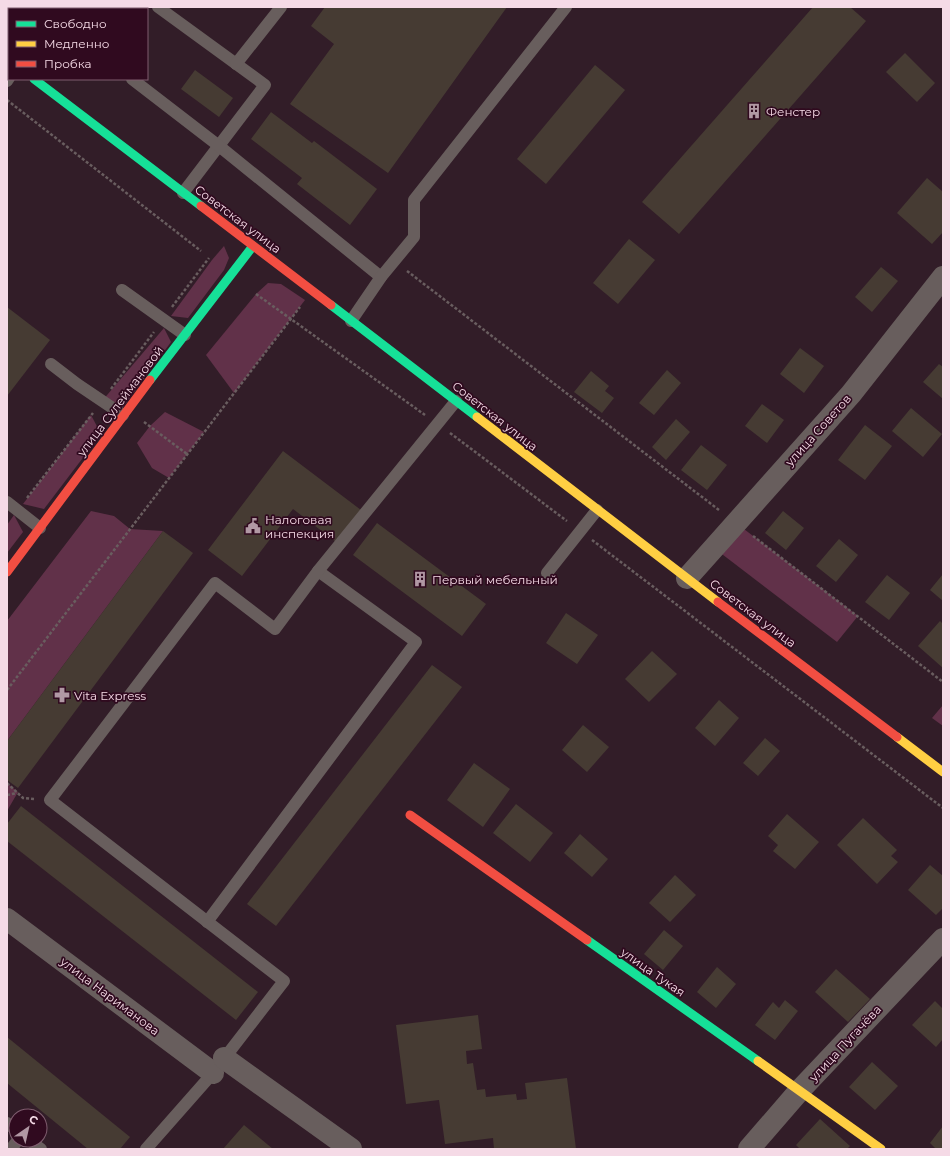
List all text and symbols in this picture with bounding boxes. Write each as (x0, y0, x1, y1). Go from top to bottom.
legend (8, 8, 148, 80)
text: Свободно (44, 16, 107, 31)
text: Медленно (44, 36, 110, 51)
text: Пробка (44, 56, 92, 71)
building icon: Фенстер (745, 102, 763, 120)
place label: Фенстер (766, 104, 820, 119)
street label: Советская улица (192, 182, 284, 256)
street label: улица Сулеймановой (73, 343, 166, 460)
street label: Советская улица (449, 378, 541, 454)
street label: улица Советов (781, 391, 854, 470)
place label: Налоговая инспекция (265, 512, 334, 541)
public building icon: Налоговая инспекция (244, 517, 262, 535)
building icon: Первый мебельный (411, 570, 429, 588)
place label: Первый мебельный (432, 572, 558, 587)
street label: Советская улица (707, 576, 799, 650)
pharmacy icon: Vita Express (53, 686, 71, 704)
place label: Vita Express (74, 688, 146, 703)
street label: улица Тукая (617, 944, 688, 1000)
street label: улица Нариманова (57, 953, 163, 1038)
street label: улица Пугачёва (805, 1002, 884, 1085)
north arrow (8, 1108, 48, 1148)
text: С (26, 1112, 41, 1128)

